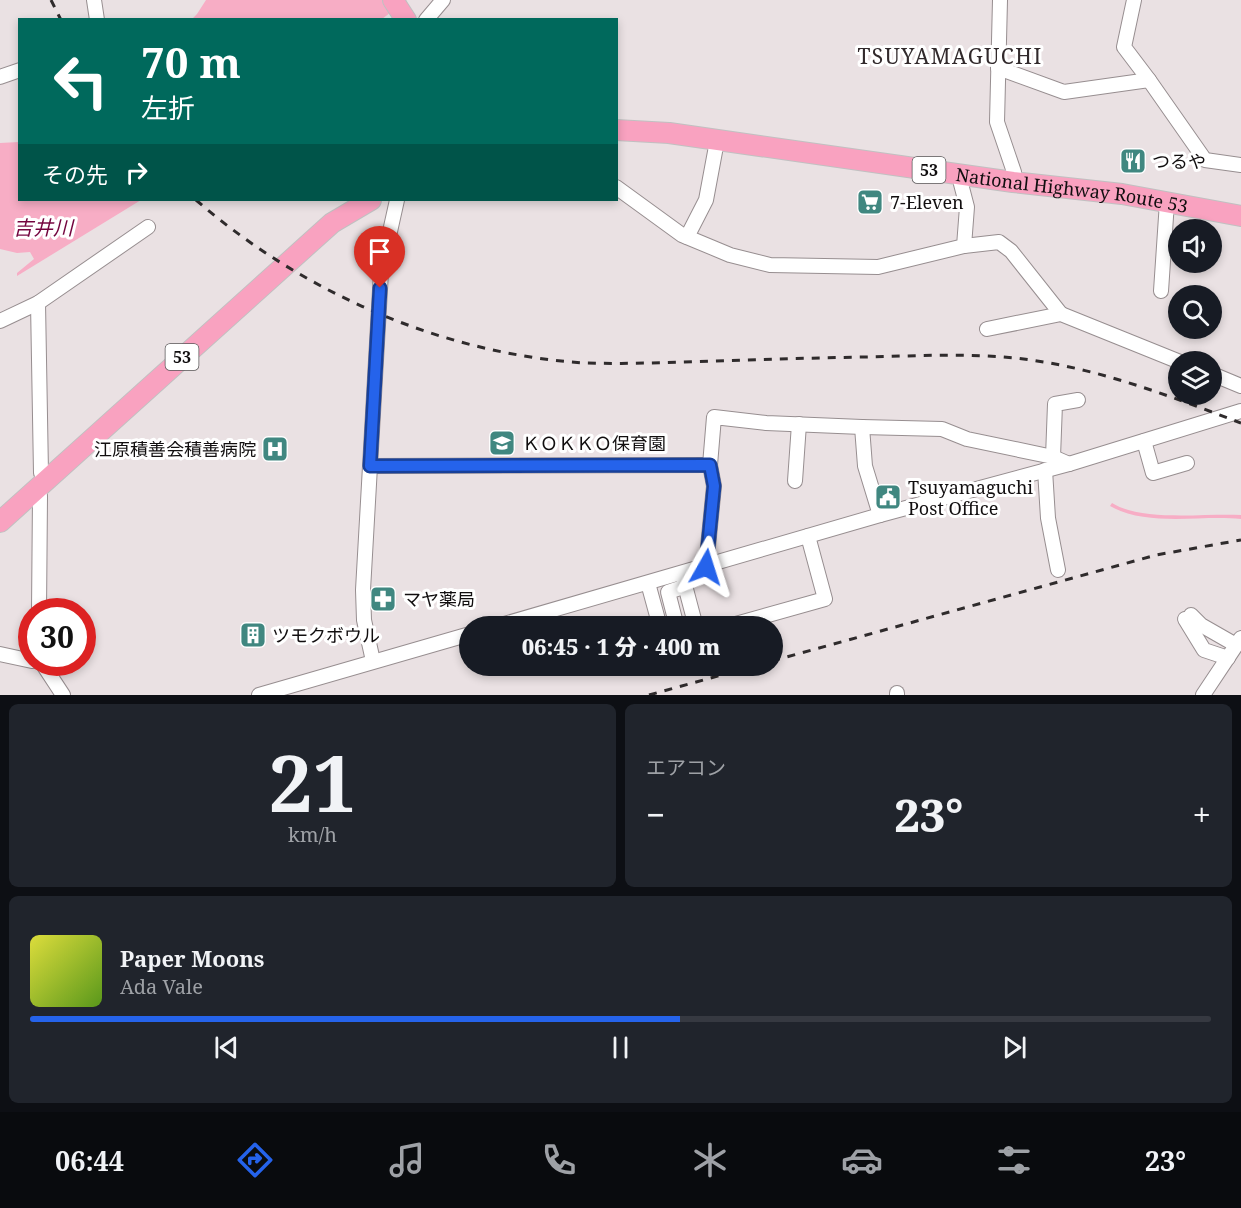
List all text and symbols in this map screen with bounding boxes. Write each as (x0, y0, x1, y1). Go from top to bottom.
text: 70 m (141, 33, 241, 90)
icon: left (42, 42, 120, 120)
district label: TSUYAMAGUCHI (857, 42, 1043, 70)
text: 左折 (141, 89, 195, 126)
restaurant icon: つるや (1118, 146, 1148, 176)
place label: つるや (1152, 149, 1206, 173)
icon: right (120, 156, 153, 189)
road number: 53 (912, 157, 946, 183)
text: その先 (42, 159, 108, 189)
street label: National Highway Route 53 (954, 162, 1190, 218)
supermarket icon: 7-Eleven (855, 187, 885, 217)
place label: 7-Eleven (890, 190, 964, 214)
water label: 吉井川 (13, 214, 75, 241)
map controls (1168, 219, 1222, 405)
button: sound (1168, 219, 1222, 273)
pin (354, 226, 405, 288)
icon: arrive (363, 235, 396, 268)
button: search (1168, 285, 1222, 339)
road number: 53 (166, 344, 198, 370)
button: layers (1168, 351, 1222, 405)
school or university icon: ＫＯＫＫＯ保育園 (487, 428, 517, 458)
place label: ＫＯＫＫＯ保育園 (522, 431, 666, 455)
hospital icon: 江原積善会積善病院 (260, 434, 290, 464)
place label: 江原積善会積善病院 (94, 437, 256, 461)
place label: Tsuyamaguchi Post Office (908, 475, 1033, 520)
public building icon: Tsuyamaguchi Post Office (873, 482, 903, 512)
position arrow (674, 535, 738, 599)
pharmacy icon: マヤ薬局 (368, 584, 398, 614)
place label: マヤ薬局 (403, 587, 475, 611)
speed limit sign: 30 (18, 598, 96, 676)
building icon: ツモクボウル (238, 620, 268, 650)
place label: ツモクボウル (272, 623, 380, 647)
text: 06:45 · 1 分 · 400 m (522, 631, 720, 661)
text: 21 (268, 729, 357, 835)
text: エアコン (646, 754, 726, 781)
text: 23° (894, 784, 963, 845)
text: − (646, 792, 665, 837)
text: + (1193, 792, 1211, 837)
text: km/h (288, 821, 337, 848)
text: Paper Moons (120, 943, 264, 973)
text: Ada Vale (120, 973, 203, 1000)
icon: previous (210, 1031, 243, 1064)
icon: pause (604, 1031, 637, 1064)
icon: next (998, 1031, 1031, 1064)
icon: directions (234, 1139, 276, 1181)
icon: music (386, 1139, 428, 1181)
icon: phone (538, 1139, 580, 1181)
icon: climate (689, 1139, 731, 1181)
icon: car (841, 1139, 883, 1181)
icon: filters (993, 1139, 1035, 1181)
text: 06:44 (55, 1142, 124, 1179)
text: 23° (1145, 1142, 1186, 1179)

